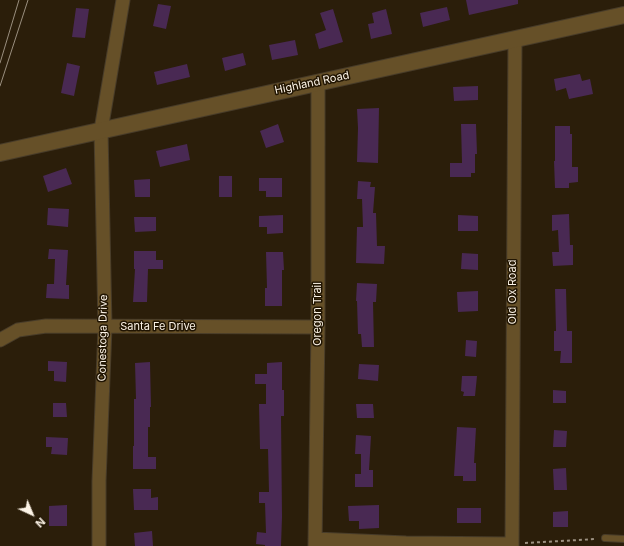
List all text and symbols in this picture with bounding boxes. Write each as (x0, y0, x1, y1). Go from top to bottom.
street label: Highland Road (274, 69, 350, 97)
street label: Old Ox Road (506, 260, 520, 324)
street label: Oregon Trail (311, 282, 325, 346)
street label: Conestoga Drive (96, 295, 110, 381)
street label: Santa Fe Drive (120, 320, 196, 334)
north arrow (12, 494, 52, 534)
text: N (32, 515, 48, 531)

